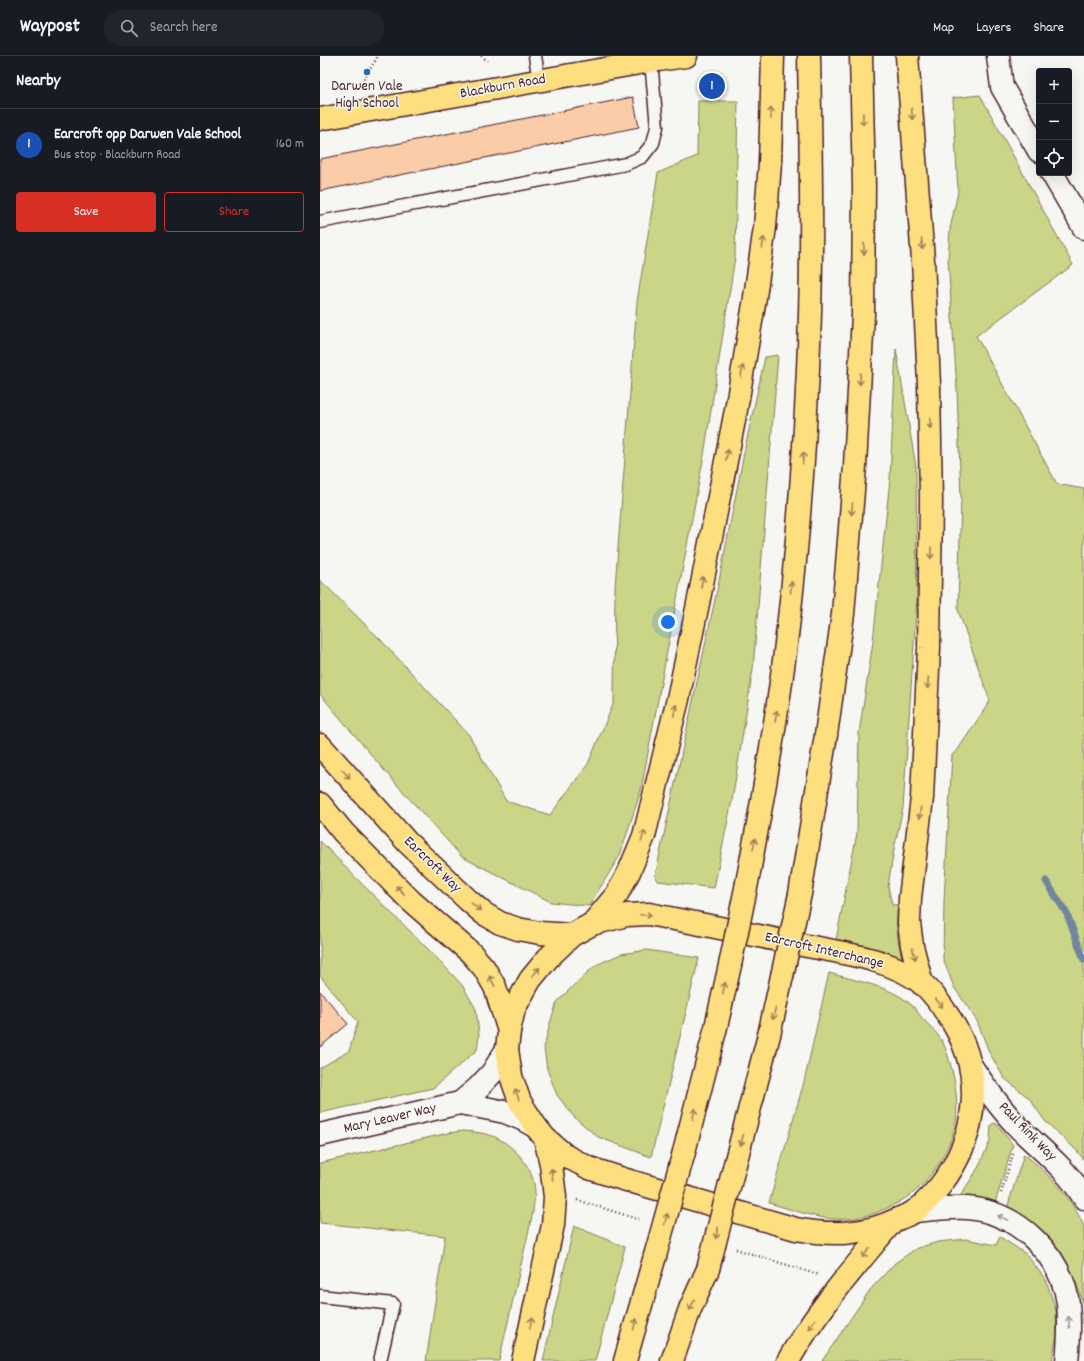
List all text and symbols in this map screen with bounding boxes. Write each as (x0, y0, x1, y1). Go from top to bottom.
search box (104, 10, 384, 46)
text: Waypost (20, 14, 80, 41)
icon: search (118, 17, 140, 39)
text: Search here (150, 17, 218, 39)
text: Map (933, 18, 954, 38)
text: Layers (976, 18, 1011, 38)
text: Share (1033, 18, 1064, 38)
marker: Darwen Vale High School (362, 67, 372, 77)
map controls (1036, 68, 1072, 176)
button: + (1036, 68, 1072, 104)
street label: Blackburn Road (458, 69, 548, 105)
text: Nearby (16, 70, 60, 94)
pin: 1 (699, 71, 725, 101)
place label: Darwen Vale High School (331, 76, 403, 115)
button: − (1036, 104, 1072, 140)
one-way arrow (768, 107, 775, 120)
one-way arrow (908, 107, 916, 120)
one-way arrow (859, 112, 867, 125)
text: Earcroft opp Darwen Vale School (54, 124, 241, 146)
text: 1 (28, 135, 30, 154)
text: 160 m (276, 135, 304, 154)
button: locate (1036, 140, 1072, 176)
text: Bus stop · Blackburn Road (54, 146, 180, 165)
button: Save (16, 192, 156, 232)
button: Share (164, 192, 304, 232)
one-way arrow (759, 237, 767, 250)
one-way arrow (919, 237, 926, 250)
one-way arrow (860, 242, 868, 255)
one-way arrow (739, 365, 747, 378)
one-way arrow (856, 372, 863, 385)
one-way arrow (926, 416, 933, 429)
one-way arrow (723, 449, 731, 462)
one-way arrow (799, 452, 806, 465)
one-way arrow (848, 502, 855, 515)
one-way arrow (927, 546, 934, 559)
one-way arrow (698, 576, 706, 589)
one-way arrow (788, 581, 795, 594)
your location (658, 612, 678, 632)
one-way arrow (924, 676, 931, 689)
one-way arrow (672, 704, 679, 717)
one-way arrow (772, 710, 780, 723)
one-way arrow (341, 769, 351, 779)
one-way arrow (917, 806, 924, 819)
one-way arrow (640, 829, 647, 842)
street label: Earcroft Way (398, 832, 467, 899)
one-way arrow (751, 838, 759, 851)
one-way arrow (395, 885, 405, 895)
one-way arrow (471, 902, 481, 911)
one-way arrow (639, 911, 652, 918)
street label: Earcroft Interchange (762, 927, 886, 975)
one-way arrow (911, 947, 918, 960)
one-way arrow (532, 967, 541, 977)
one-way arrow (487, 976, 495, 988)
one-way arrow (721, 982, 729, 995)
one-way arrow (935, 998, 944, 1008)
one-way arrow (769, 1007, 777, 1020)
one-way arrow (513, 1087, 520, 1100)
street label: Mary Leaver Way (342, 1097, 439, 1140)
street label: Paul Rink Way (993, 1097, 1062, 1167)
one-way arrow (691, 1108, 698, 1121)
one-way arrow (737, 1133, 745, 1146)
one-way arrow (548, 1168, 556, 1181)
one-way arrow (663, 1212, 670, 1225)
one-way arrow (998, 1214, 1010, 1222)
one-way arrow (713, 1226, 721, 1239)
one-way arrow (862, 1248, 871, 1258)
one-way arrow (688, 1299, 696, 1311)
one-way arrow (1065, 1316, 1072, 1329)
one-way arrow (528, 1317, 536, 1330)
one-way arrow (632, 1317, 640, 1330)
one-way arrow (808, 1318, 816, 1329)

